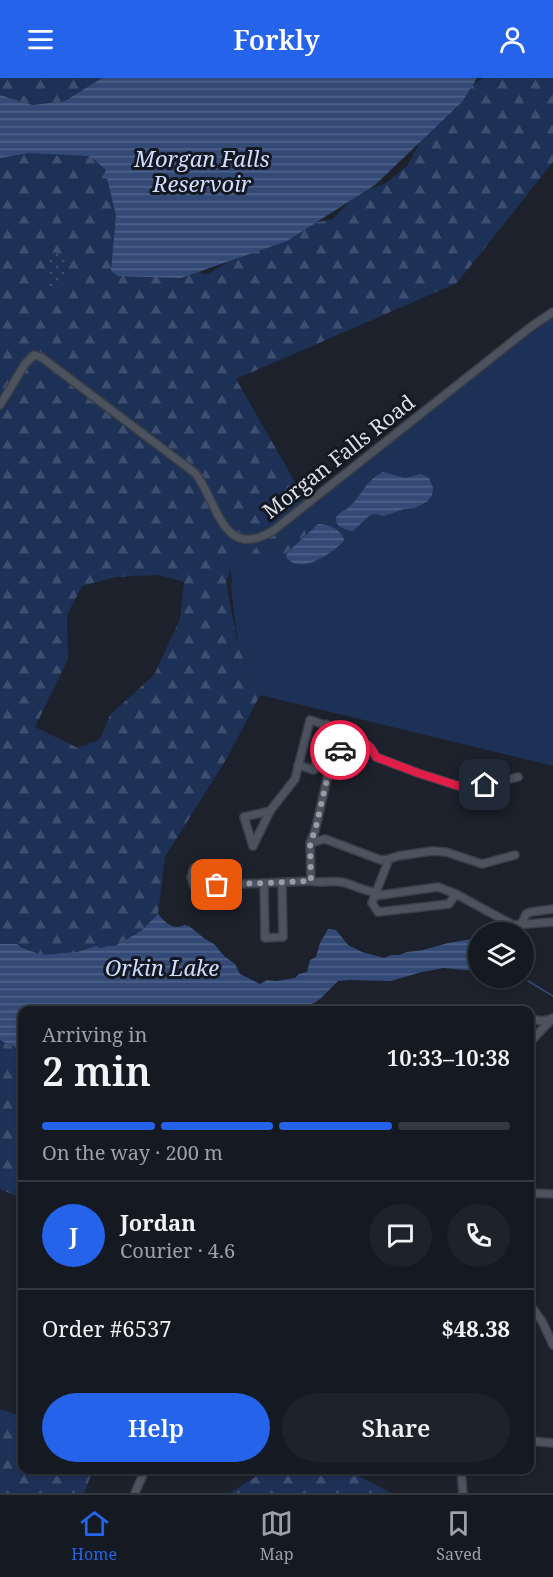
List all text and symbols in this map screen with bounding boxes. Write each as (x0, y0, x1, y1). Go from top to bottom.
text: Forkly (233, 21, 320, 58)
icon: menu (24, 23, 57, 56)
icon: person (496, 23, 529, 56)
water label: Morgan Falls Reservoir (133, 143, 270, 198)
street label: Morgan Falls Road (257, 388, 420, 524)
courier (310, 720, 370, 780)
icon: car (324, 734, 357, 767)
pin (459, 759, 510, 810)
icon: home (468, 768, 501, 801)
pin (191, 859, 242, 910)
icon: bag (200, 868, 233, 901)
map controls (468, 922, 534, 988)
button: layers (468, 922, 534, 988)
water label: Orkin Lake (105, 952, 219, 982)
text: Arriving in (42, 1021, 147, 1048)
text: 10:33–10:38 (387, 1042, 510, 1072)
text: 2 min (42, 1044, 151, 1097)
text: On the way · 200 m (42, 1139, 223, 1166)
button: chat (369, 1204, 432, 1267)
button: phone (447, 1204, 510, 1267)
text: Jordan (120, 1207, 196, 1237)
text: J (69, 1220, 78, 1250)
text: Courier · 4.6 (120, 1237, 235, 1264)
text: Order #6537 (42, 1313, 172, 1343)
text: $48.38 (441, 1313, 510, 1343)
button: Help (42, 1393, 270, 1462)
button: Share (282, 1393, 510, 1462)
tab: Home (71, 1507, 117, 1565)
tab: Map (260, 1507, 294, 1565)
tab: Saved (436, 1507, 482, 1565)

